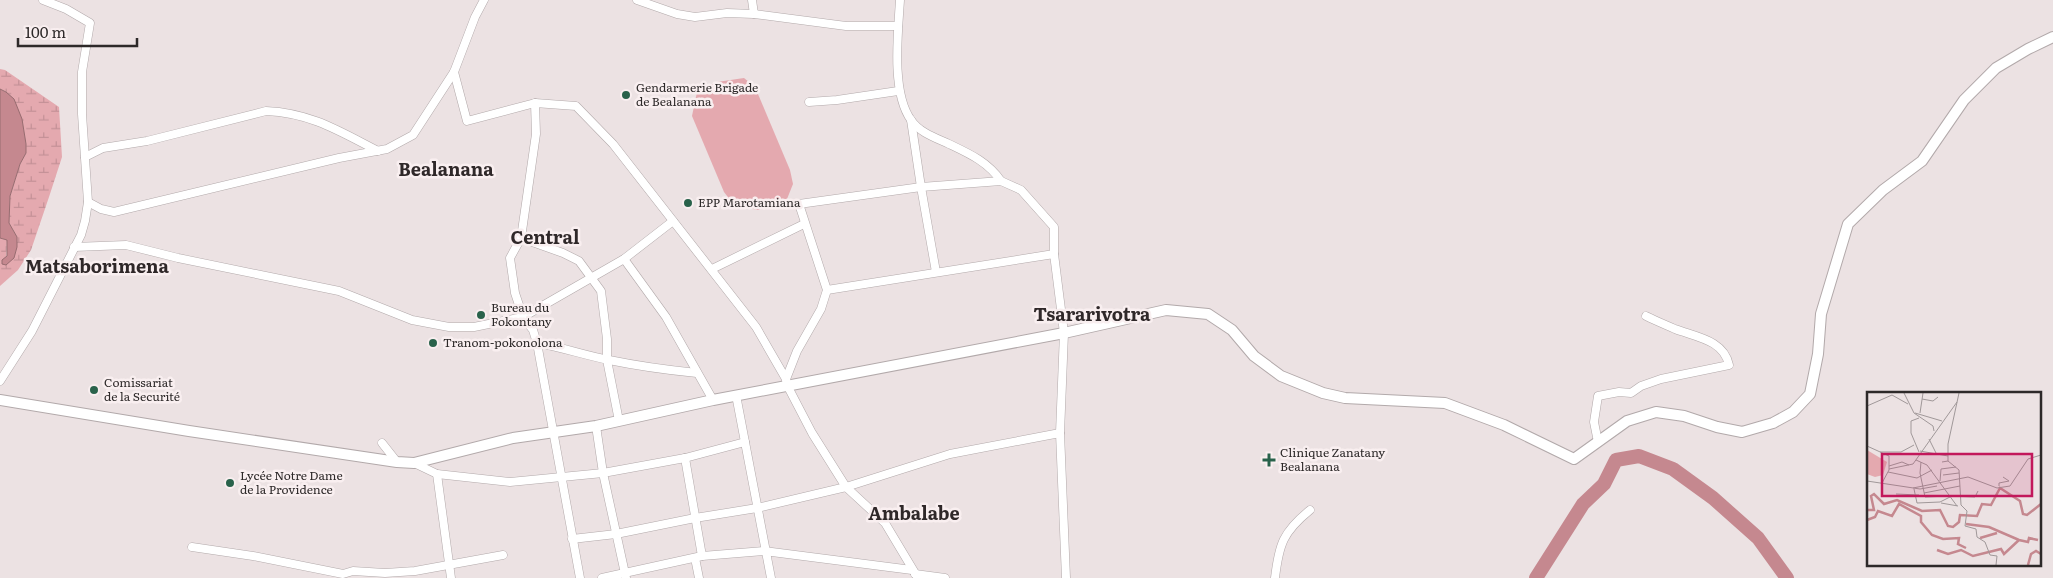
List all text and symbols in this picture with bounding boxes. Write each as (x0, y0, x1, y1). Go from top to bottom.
scale bar (18, 15, 136, 47)
text: 100 m (25, 20, 66, 43)
place label: Gendarmerie Brigade de Bealanana (636, 78, 758, 110)
marker: Gendarmerie Brigade de Bealanana (620, 89, 632, 101)
district label: Bealanana (398, 155, 494, 182)
place label: EPP Marotamiana (698, 193, 801, 211)
marker: EPP Marotamiana (682, 197, 694, 209)
district label: Central (511, 223, 580, 250)
district label: Matsaborimena (25, 252, 170, 279)
place label: Bureau du Fokontany (491, 298, 552, 330)
district label: Tsararivotra (1033, 300, 1151, 327)
marker: Bureau du Fokontany (475, 309, 487, 321)
place label: Tranom-pokonolona (443, 333, 563, 351)
marker: Tranom-pokonolona (427, 337, 439, 349)
place label: Comissariat de la Securité (104, 373, 180, 405)
marker: Comissariat de la Securité (88, 384, 100, 396)
inset map (1867, 392, 2040, 566)
place label: Clinique Zanatany Bealanana (1280, 443, 1385, 475)
marker: Clinique Zanatany Bealanana (1262, 453, 1276, 467)
place label: Lycée Notre Dame de la Providence (240, 466, 343, 498)
marker: Lycée Notre Dame de la Providence (224, 477, 236, 489)
district label: Ambalabe (868, 499, 960, 526)

